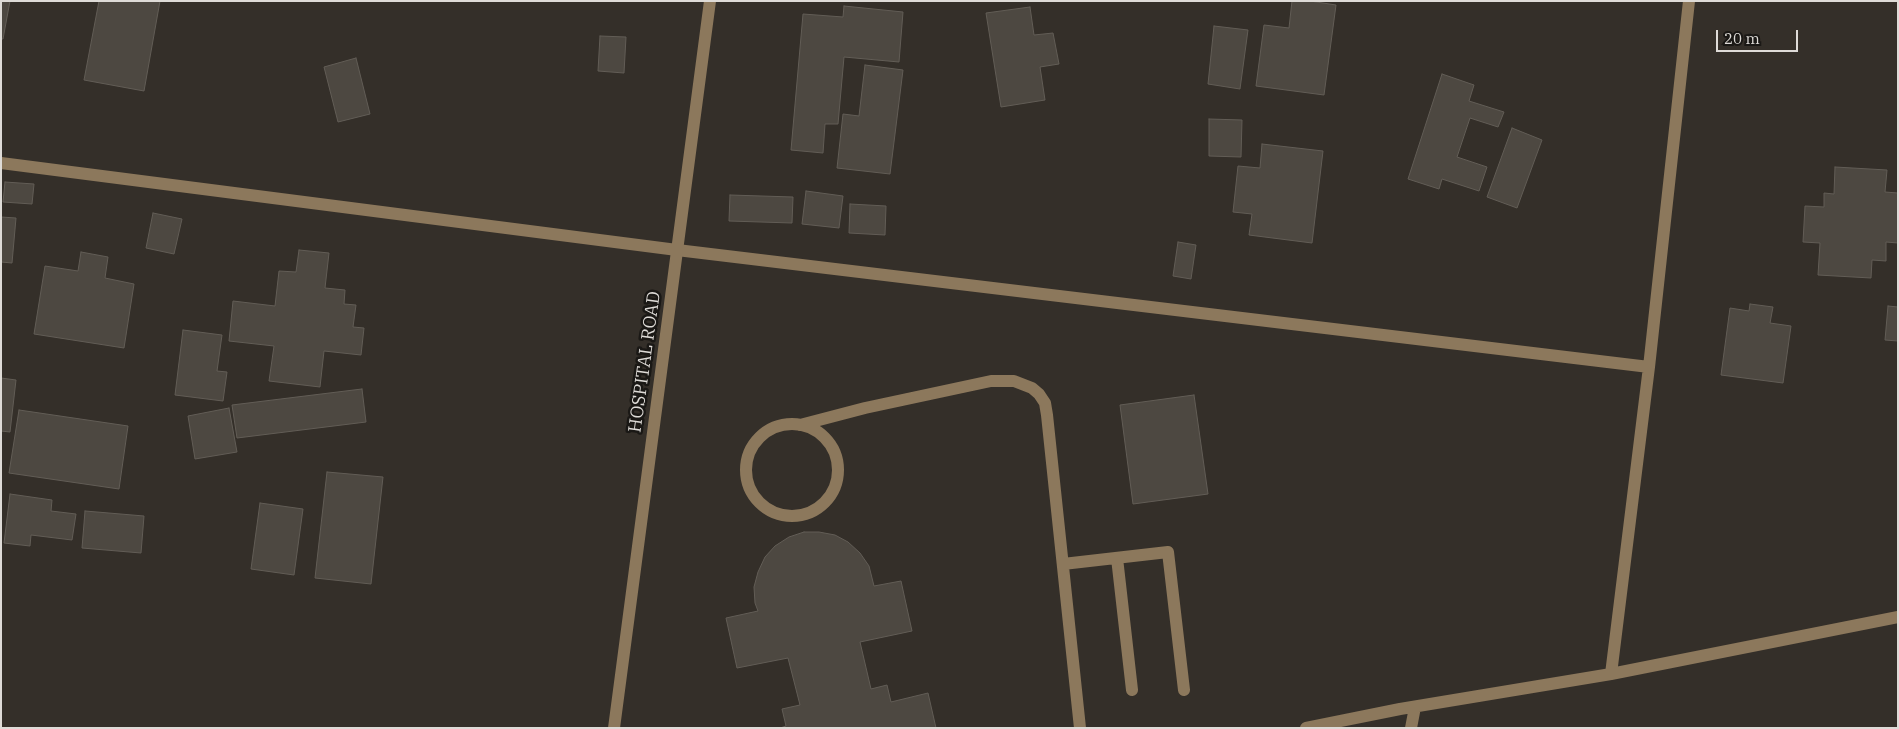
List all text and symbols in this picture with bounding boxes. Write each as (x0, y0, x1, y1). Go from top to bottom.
scale bar (1719, 20, 1802, 52)
text: 20 m (1724, 29, 1760, 48)
street label: HOSPITAL ROAD (624, 290, 666, 434)

